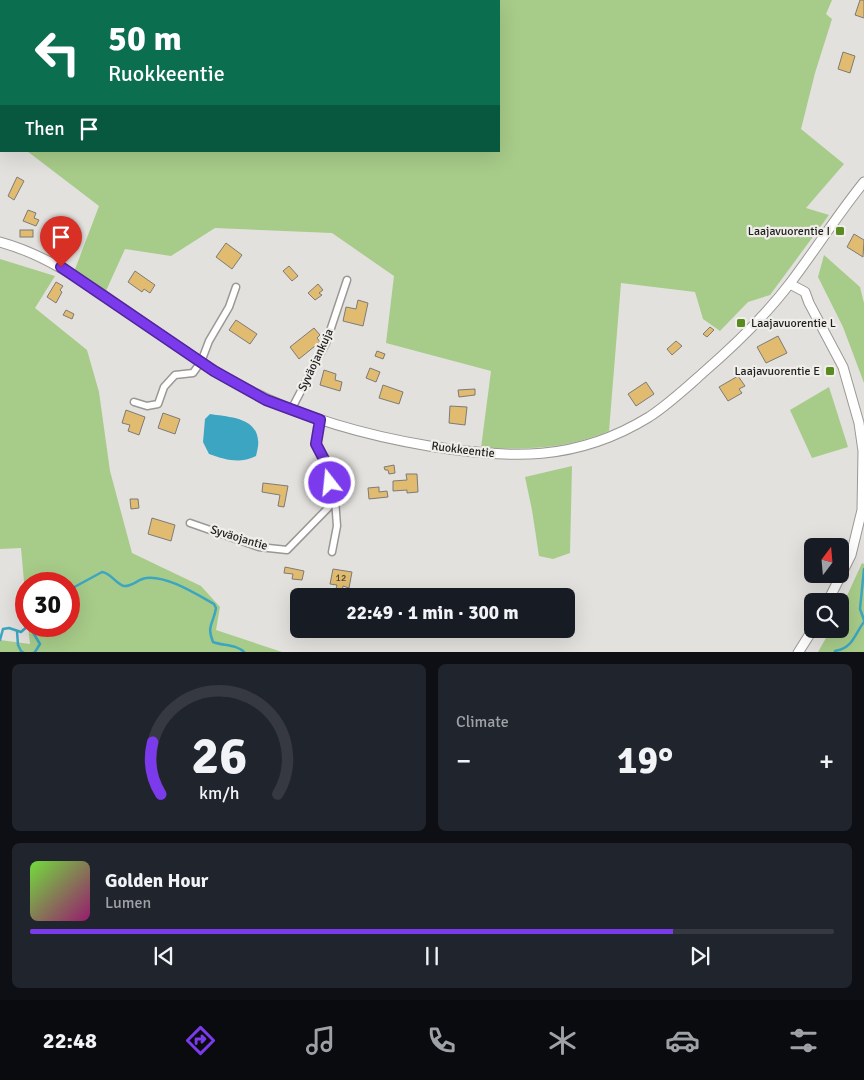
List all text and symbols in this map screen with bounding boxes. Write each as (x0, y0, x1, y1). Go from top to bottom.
text: 50 m (108, 17, 182, 60)
icon: left (25, 20, 90, 85)
text: Ruokkeentie (108, 60, 225, 87)
icon: arrive (75, 115, 103, 143)
text: Then (25, 117, 65, 141)
pin (40, 216, 82, 267)
icon: arrive (47, 223, 75, 251)
place label: Laajavuorentie I (748, 224, 830, 239)
marker: Laajavuorentie I (834, 225, 846, 237)
place label: Laajavuorentie L (751, 316, 836, 331)
marker: Laajavuorentie L (735, 317, 747, 329)
street label: Syväojankuja (295, 326, 337, 394)
place label: Laajavuorentie E (734, 364, 820, 379)
marker: Laajavuorentie E (824, 365, 836, 377)
street label: Ruokkeentie (431, 439, 495, 461)
position arrow (303, 456, 355, 508)
street label: Syväojantie (208, 522, 270, 554)
north arrow (804, 538, 849, 582)
map controls (804, 538, 849, 638)
speed limit sign: 30 (15, 572, 80, 637)
house number: 12 (336, 572, 346, 584)
button: search (804, 593, 849, 638)
text: 22:49 · 1 min · 300 m (346, 601, 519, 625)
text: Climate (456, 712, 509, 732)
text: 26 (191, 724, 247, 788)
text: 19° (617, 737, 673, 784)
text: − (456, 744, 471, 778)
text: + (819, 744, 834, 778)
text: km/h (199, 782, 239, 804)
text: Golden Hour (105, 869, 208, 893)
text: Lumen (105, 893, 151, 913)
icon: previous (150, 942, 178, 970)
icon: pause (418, 942, 446, 970)
icon: next (686, 942, 714, 970)
icon: directions (183, 1023, 218, 1058)
icon: music (303, 1023, 338, 1058)
icon: phone (424, 1023, 459, 1058)
icon: climate (545, 1023, 580, 1058)
icon: car (665, 1023, 700, 1058)
icon: filters (786, 1023, 821, 1058)
text: 22:48 (43, 1027, 97, 1054)

